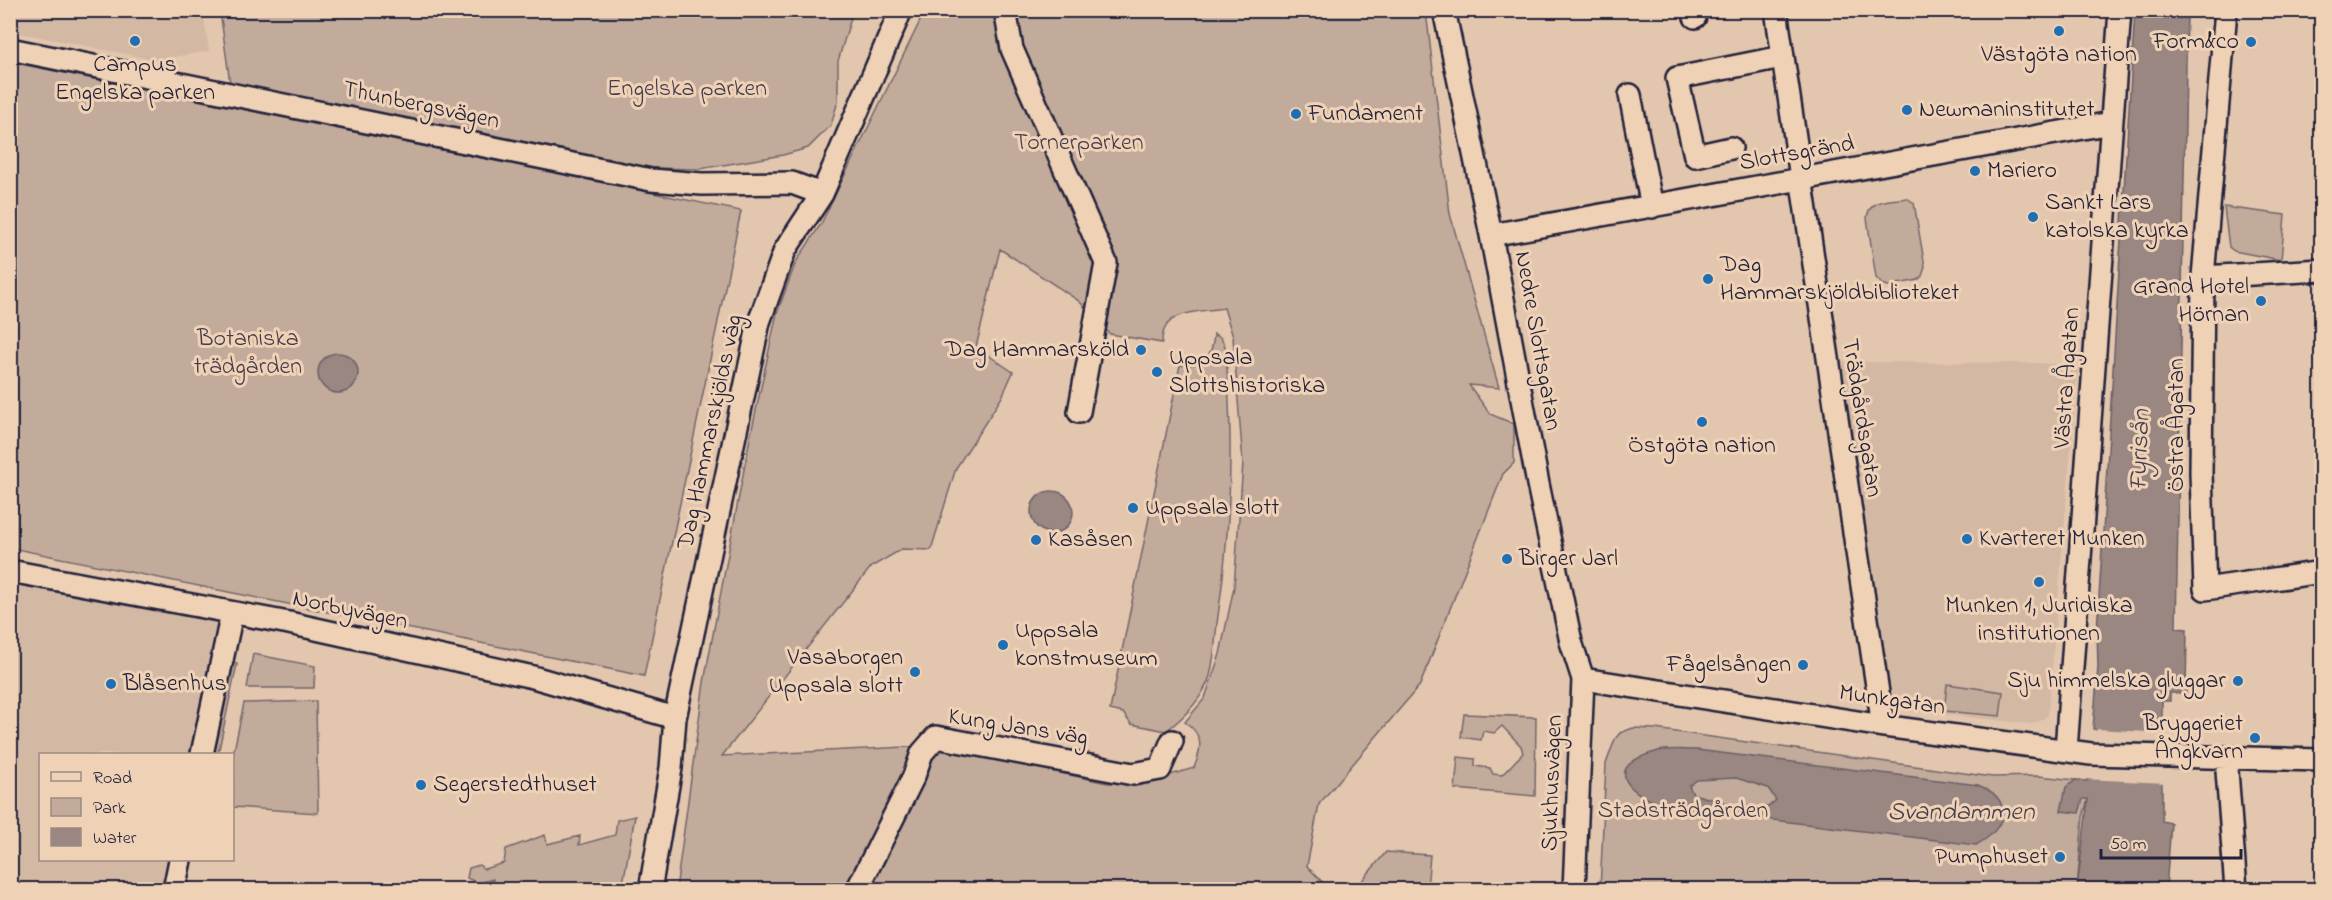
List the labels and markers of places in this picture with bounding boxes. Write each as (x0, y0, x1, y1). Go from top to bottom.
marker: Västgöta nation (2052, 24, 2066, 38)
place label: Form&co (2152, 25, 2239, 60)
marker: Campus Engelska parken (128, 34, 142, 48)
marker: Form&co (2244, 35, 2258, 49)
place label: Västgöta nation (1980, 38, 2137, 73)
place label: Campus Engelska parken (55, 48, 215, 111)
place label: Newmaninstitutet (1919, 93, 2094, 128)
place label: Fundament (1307, 97, 1423, 132)
marker: Newmaninstitutet (1900, 103, 1914, 117)
marker: Fundament (1289, 107, 1303, 121)
place label: Mariero (1987, 154, 2057, 189)
marker: Mariero (1968, 164, 1982, 178)
place label: Sankt Lars katolska kyrka (2045, 186, 2189, 250)
marker: Sankt Lars katolska kyrka (2026, 210, 2040, 224)
place label: Dag Hammarskjöldbiblioteket (1719, 248, 1959, 311)
place label: Grand Hotel Hörnan (2133, 270, 2249, 333)
marker: Dag Hammarskjöldbiblioteket (1701, 272, 1715, 286)
marker: Grand Hotel Hörnan (2254, 294, 2268, 308)
place label: Dag Hammarsköld (944, 333, 1130, 368)
place label: Uppsala Slottshistoriska (1169, 341, 1325, 404)
marker: Dag Hammarsköld (1134, 343, 1148, 357)
marker: Uppsala Slottshistoriska (1150, 365, 1164, 379)
marker: Östgöta nation (1695, 415, 1709, 429)
place label: Östgöta nation (1628, 429, 1776, 464)
place label: Uppsala slott (1145, 491, 1279, 526)
marker: Uppsala slott (1126, 501, 1140, 515)
place label: Kvarteret Munken (1979, 522, 2145, 557)
place label: Kasåsen (1048, 523, 1133, 558)
marker: Kvarteret Munken (1960, 532, 1974, 546)
marker: Kasåsen (1029, 533, 1043, 547)
place label: Birger Jarl (1518, 542, 1618, 577)
marker: Birger Jarl (1500, 552, 1514, 566)
marker: Munken 1, Juridiska institutionen (2032, 575, 2046, 589)
place label: Munken 1, Juridiska institutionen (1945, 589, 2133, 652)
place label: Uppsala konstmuseum (1015, 614, 1158, 677)
marker: Uppsala konstmuseum (996, 638, 1010, 652)
place label: Vasaborgen Uppsala slott (769, 641, 903, 704)
place label: Fågelsången (1666, 648, 1791, 683)
marker: Fågelsången (1796, 658, 1810, 672)
place label: Sju himmelska gluggar (2007, 664, 2227, 699)
marker: Vasaborgen Uppsala slott (908, 665, 922, 679)
place label: Blåsenhus (122, 667, 227, 702)
marker: Sju himmelska gluggar (2231, 674, 2245, 688)
marker: Blåsenhus (104, 677, 118, 691)
place label: Bryggeriet Ångkvarn (2142, 707, 2243, 770)
marker: Bryggeriet Ångkvarn (2248, 731, 2262, 745)
place label: Segerstedthuset (433, 768, 597, 803)
marker: Segerstedthuset (414, 778, 428, 792)
place label: Pumphuset (1935, 840, 2048, 875)
marker: Pumphuset (2053, 850, 2067, 864)

